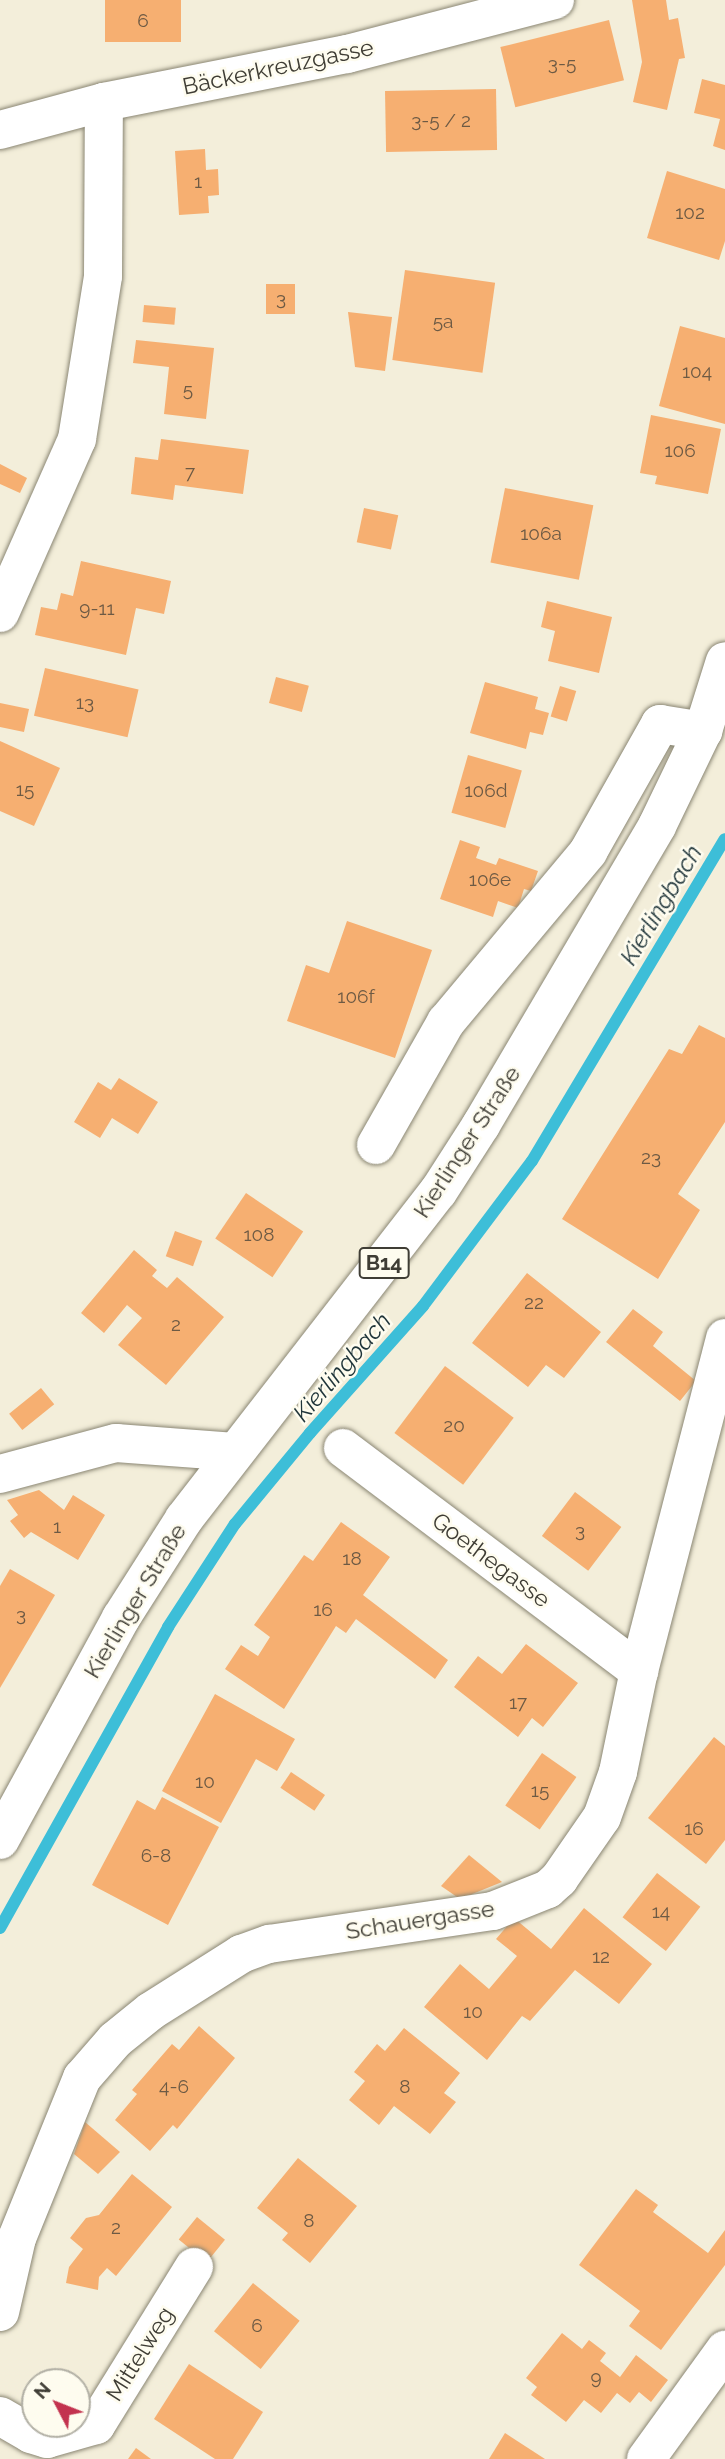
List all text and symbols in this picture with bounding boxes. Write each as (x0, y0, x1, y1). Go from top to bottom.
house number: 6 (137, 10, 149, 32)
street label: Bäckerkreuzgasse (180, 33, 376, 101)
house number: 3-5 (548, 53, 576, 75)
house number: 3-5 / 2 (411, 110, 471, 132)
house number: 1 (194, 171, 202, 193)
house number: 102 (675, 202, 705, 224)
house number: 3 (276, 288, 286, 310)
house number: 5a (433, 311, 453, 333)
house number: 104 (682, 361, 712, 383)
house number: 5 (183, 379, 193, 401)
house number: 106 (664, 440, 696, 462)
house number: 7 (185, 462, 195, 484)
house number: 106a (520, 523, 562, 545)
house number: 9-11 (79, 598, 115, 620)
house number: 13 (76, 692, 94, 714)
house number: 15 (16, 779, 34, 801)
house number: 106d (464, 780, 508, 802)
water label: Kierlingbach (614, 840, 708, 970)
house number: 106e (469, 869, 511, 891)
house number: 106f (337, 986, 375, 1008)
street label: Kierlinger Straße (408, 1061, 526, 1223)
house number: 23 (641, 1147, 661, 1169)
house number: 108 (243, 1224, 275, 1246)
road number: B14 (358, 1246, 410, 1280)
house number: 22 (524, 1292, 544, 1314)
water label: Kierlingbach (287, 1307, 397, 1427)
house number: 2 (171, 1314, 181, 1336)
house number: 20 (443, 1415, 465, 1437)
street label: Goethegasse (427, 1507, 555, 1613)
house number: 1 (53, 1516, 61, 1538)
street label: Kierlinger Straße (78, 1519, 192, 1683)
house number: 3 (575, 1520, 585, 1542)
house number: 18 (342, 1548, 362, 1570)
house number: 16 (313, 1599, 333, 1621)
house number: 3 (16, 1604, 26, 1626)
house number: 17 (509, 1692, 527, 1714)
house number: 10 (195, 1771, 215, 1793)
house number: 15 (531, 1780, 549, 1802)
house number: 16 (684, 1818, 704, 1840)
house number: 6-8 (141, 1845, 171, 1867)
street label: Schauergasse (344, 1895, 496, 1945)
house number: 14 (652, 1901, 670, 1923)
house number: 12 (592, 1946, 610, 1968)
house number: 10 (463, 2001, 483, 2023)
house number: 4-6 (159, 2076, 189, 2098)
house number: 8 (399, 2076, 411, 2098)
house number: 8 (303, 2210, 315, 2232)
house number: 2 (111, 2217, 121, 2239)
street label: Mittelweg (100, 2302, 180, 2406)
house number: 6 (251, 2315, 263, 2337)
house number: 9 (590, 2367, 602, 2389)
north arrow (21, 2368, 91, 2438)
text: N (29, 2378, 55, 2403)

